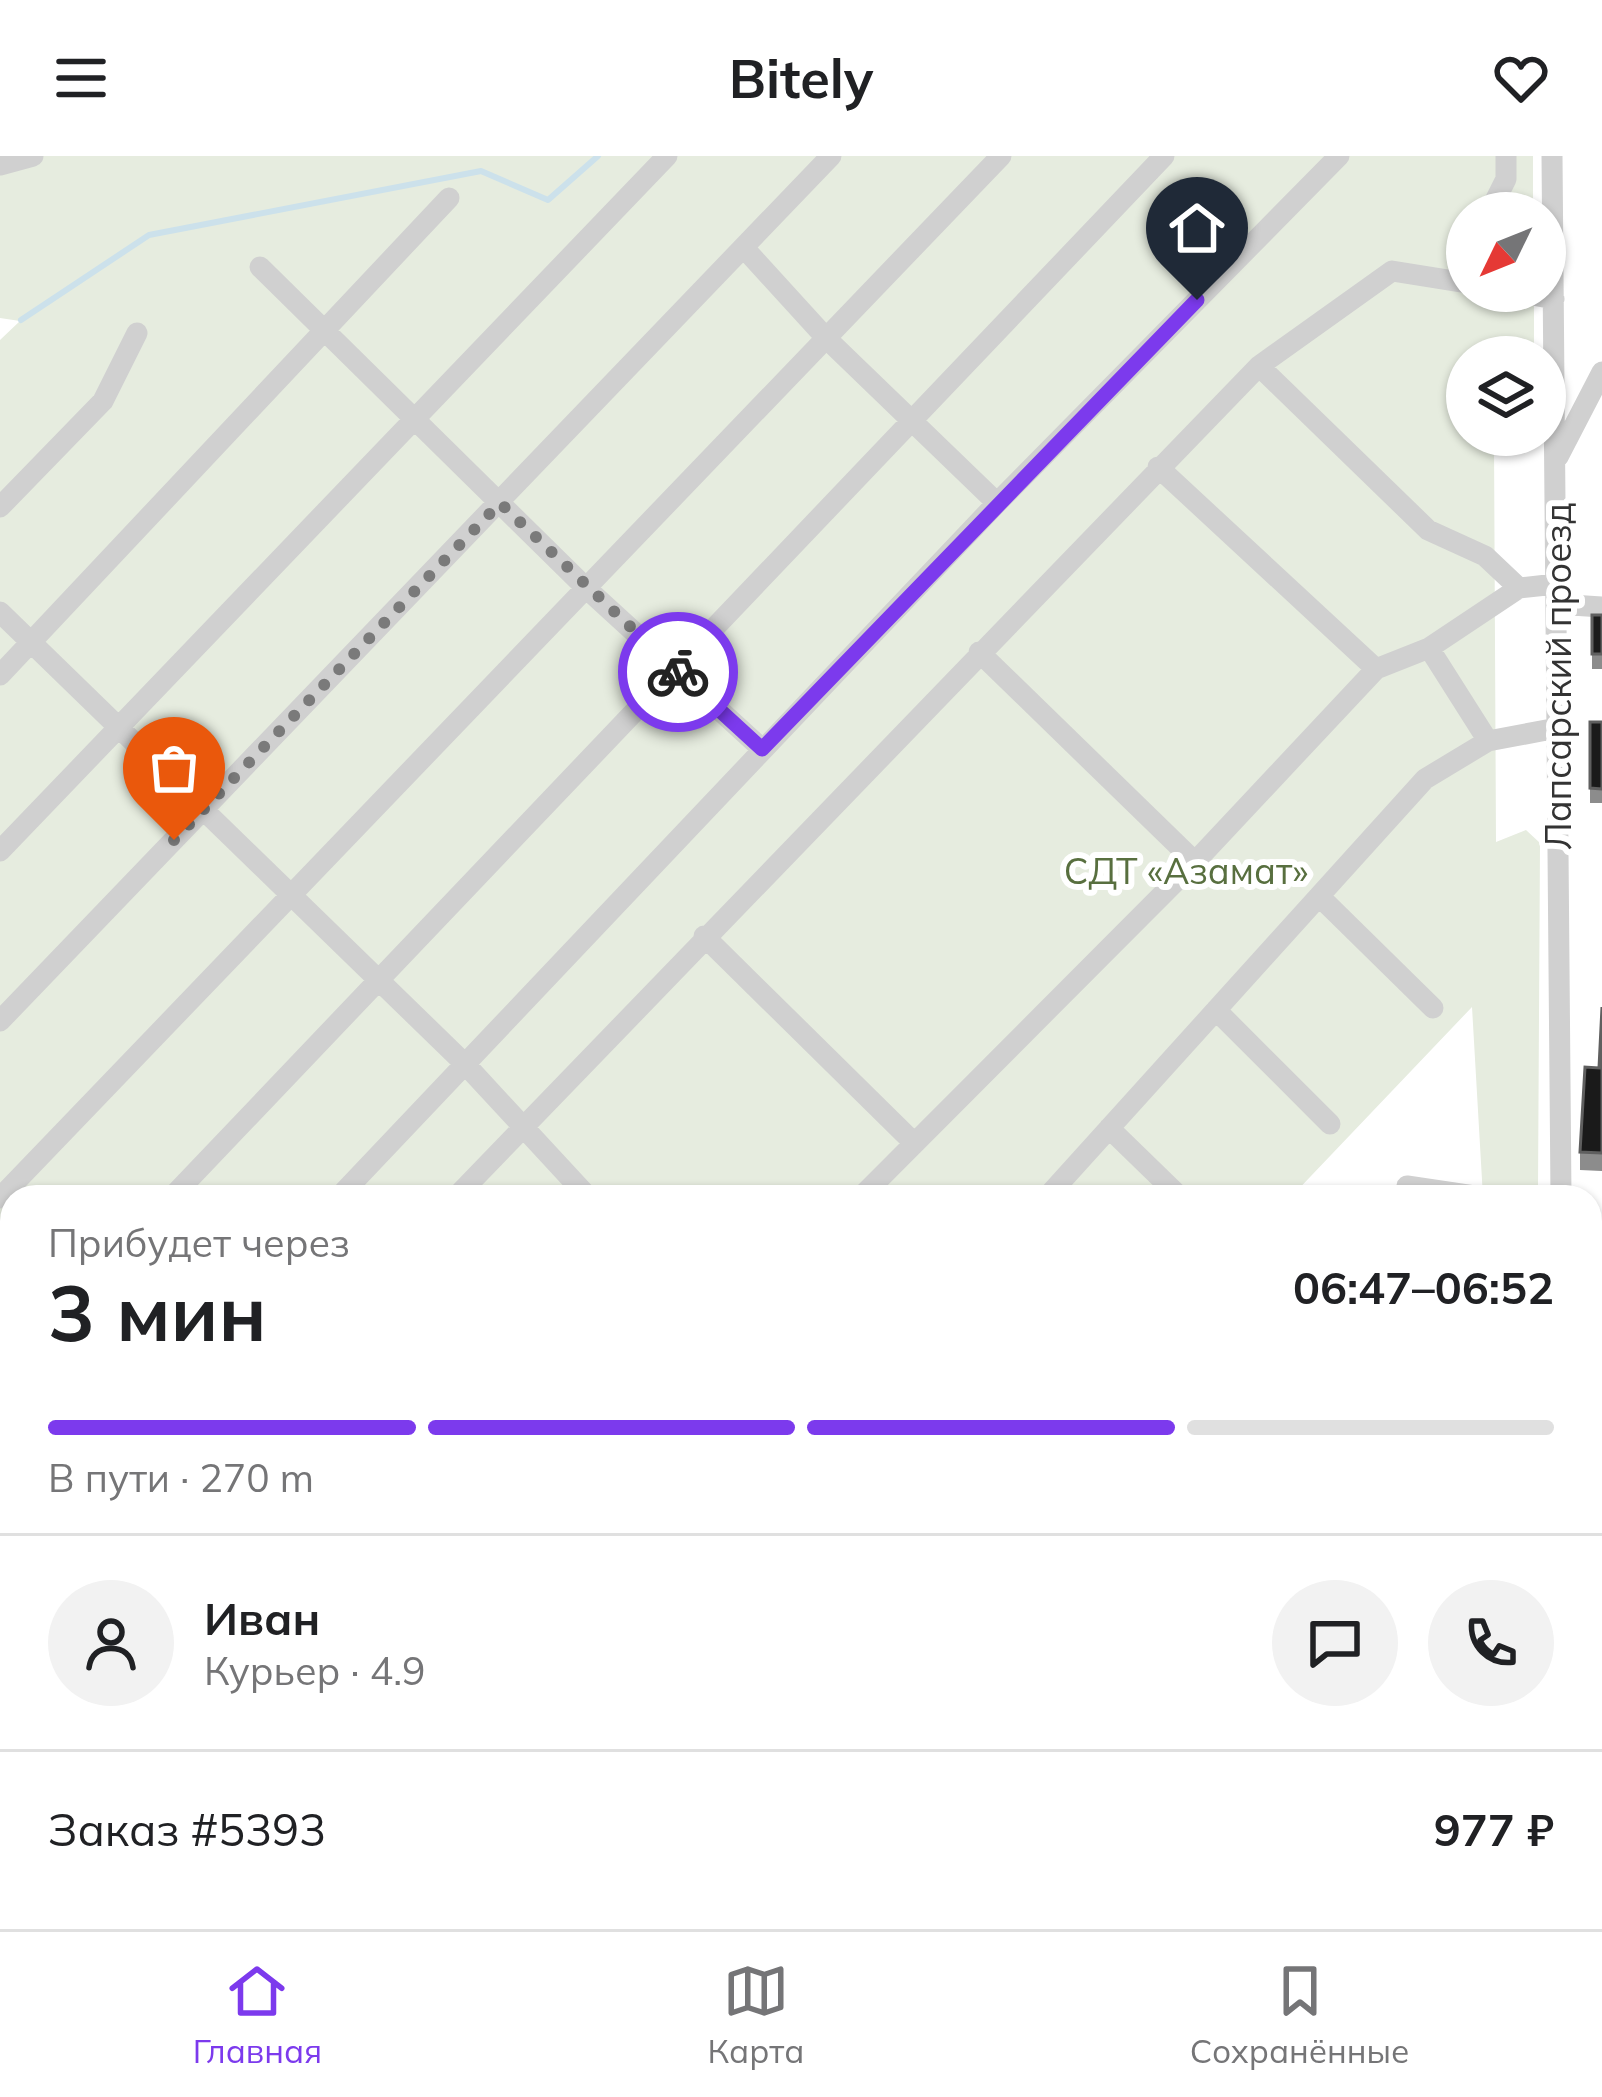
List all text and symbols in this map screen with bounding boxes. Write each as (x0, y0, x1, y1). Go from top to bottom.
text: Bitely (729, 44, 873, 112)
icon: menu (48, 45, 114, 111)
icon: heart (1488, 45, 1554, 111)
pin (1146, 177, 1248, 300)
north arrow (1446, 192, 1566, 312)
map controls (1446, 192, 1566, 456)
icon: home (1164, 195, 1230, 261)
button: layers (1446, 336, 1566, 456)
street label: Лапсарский проезд (1535, 502, 1580, 850)
courier (618, 612, 738, 732)
icon: bike (645, 639, 711, 705)
pin (123, 717, 225, 840)
icon: bag (141, 735, 207, 801)
park label: СДТ «Азамат» (1064, 848, 1308, 893)
text: Прибудет через (48, 1218, 350, 1267)
text: 06:47–06:52 (1293, 1259, 1554, 1315)
text: 3 мин (48, 1263, 267, 1361)
text: В пути · 270 m (48, 1453, 314, 1502)
button: person (48, 1580, 174, 1706)
button: chat (1272, 1580, 1398, 1706)
button: phone (1428, 1580, 1554, 1706)
text: Иван (204, 1590, 320, 1646)
text: Курьер · 4.9 (204, 1646, 425, 1695)
text: Заказ #5393 (48, 1801, 326, 1857)
text: 977 ₽ (1434, 1801, 1554, 1857)
tab: Главная (193, 1958, 322, 2071)
tab: Карта (707, 1958, 805, 2071)
tab: Сохранённые (1190, 1958, 1409, 2071)

